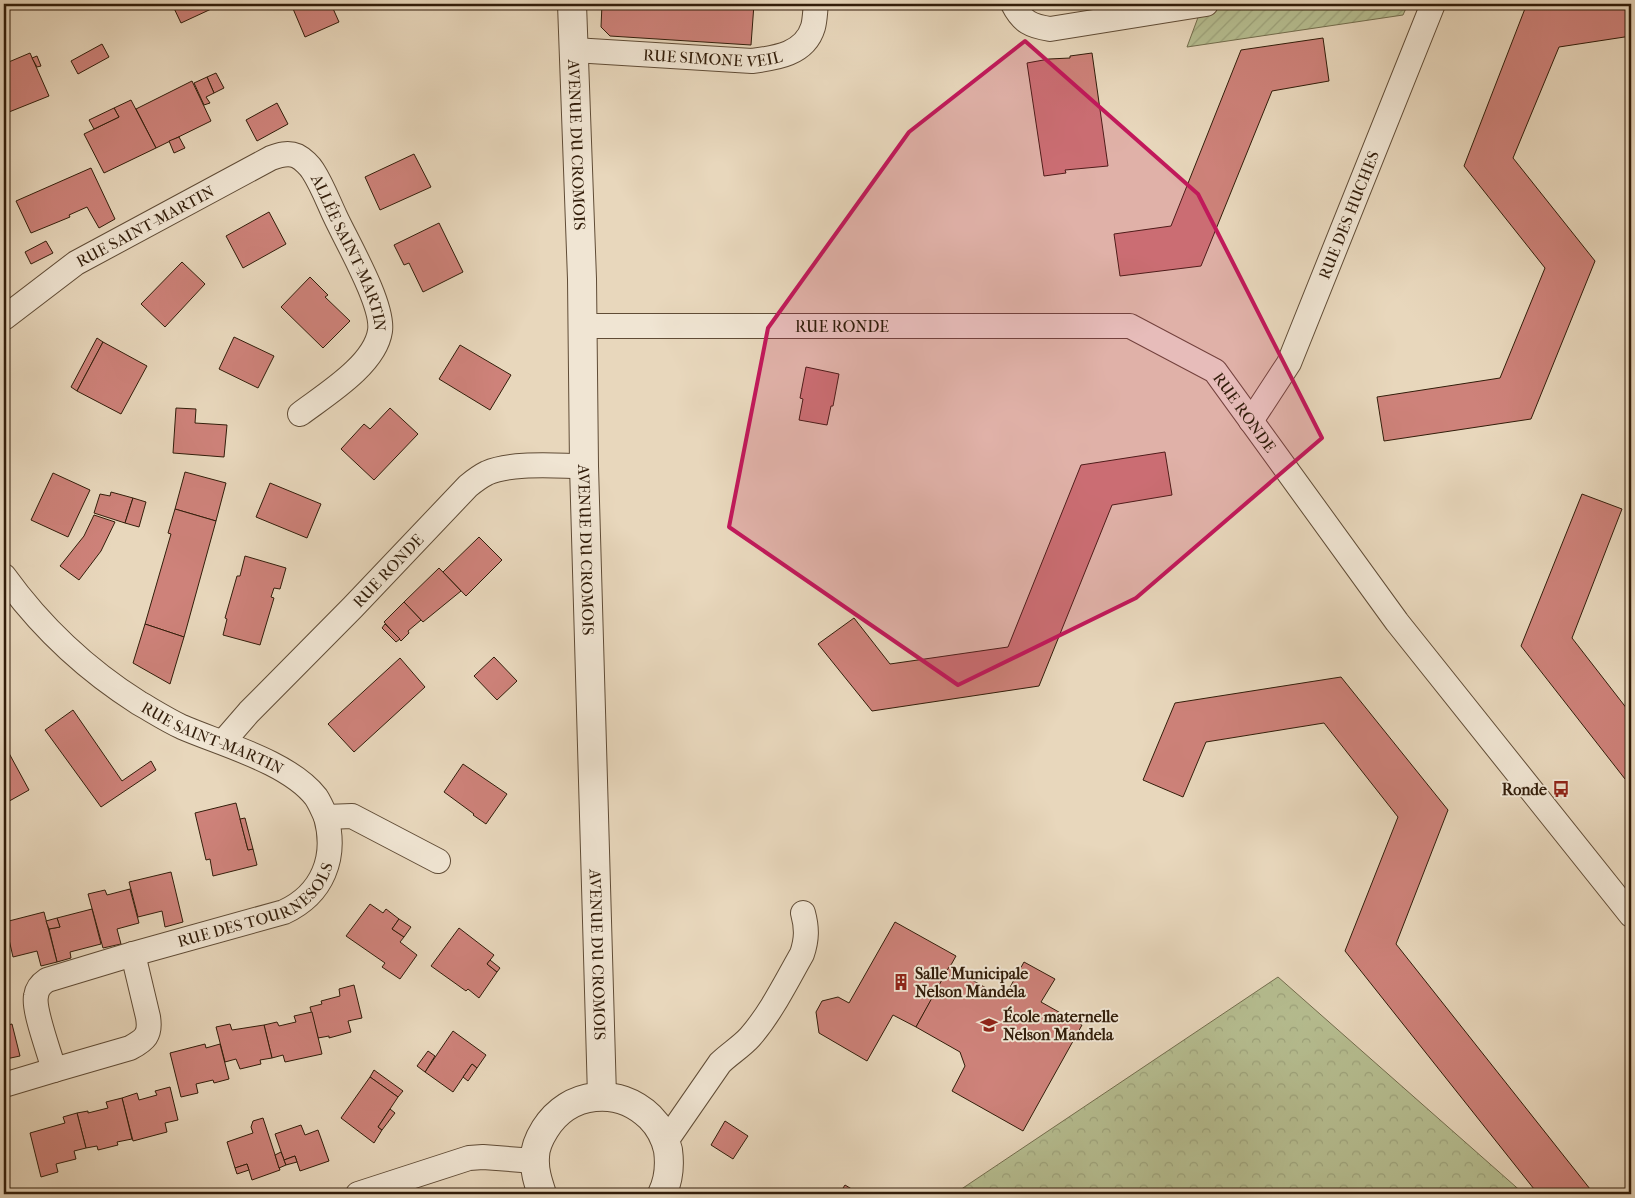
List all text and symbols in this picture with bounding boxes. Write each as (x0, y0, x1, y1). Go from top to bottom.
street label: RUE SIMONE VEIL (642, 45, 785, 71)
street label: AVENUE DU CROMOIS (564, 58, 589, 231)
street label: RUE DES HUCHES (1315, 148, 1383, 282)
street label: ALLÉE SAINT-MARTIN (306, 170, 390, 332)
street label: RUE SAINT-MARTIN (73, 181, 218, 271)
street label: RUE RONDE (795, 317, 889, 336)
street label: RUE RONDE (1209, 369, 1280, 456)
street label: AVENUE DU CROMOIS (574, 463, 598, 636)
street label: RUE RONDE (349, 530, 428, 611)
street label: RUE SAINT-MARTIN (138, 698, 287, 778)
bus stop icon: Ronde (1551, 779, 1571, 799)
place label: Ronde (1502, 780, 1547, 799)
street label: RUE DES TOURNESOLS (175, 860, 337, 951)
street label: AVENUE DU CROMOIS (585, 868, 609, 1040)
place label: Salle Municipale Nelson Mandela (915, 964, 1028, 1001)
building icon: Salle Municipale Nelson Mandela (891, 972, 911, 992)
place label: École maternelle Nelson Mandela (1003, 1006, 1118, 1044)
school or university icon: École maternelle Nelson Mandela (979, 1015, 999, 1035)

